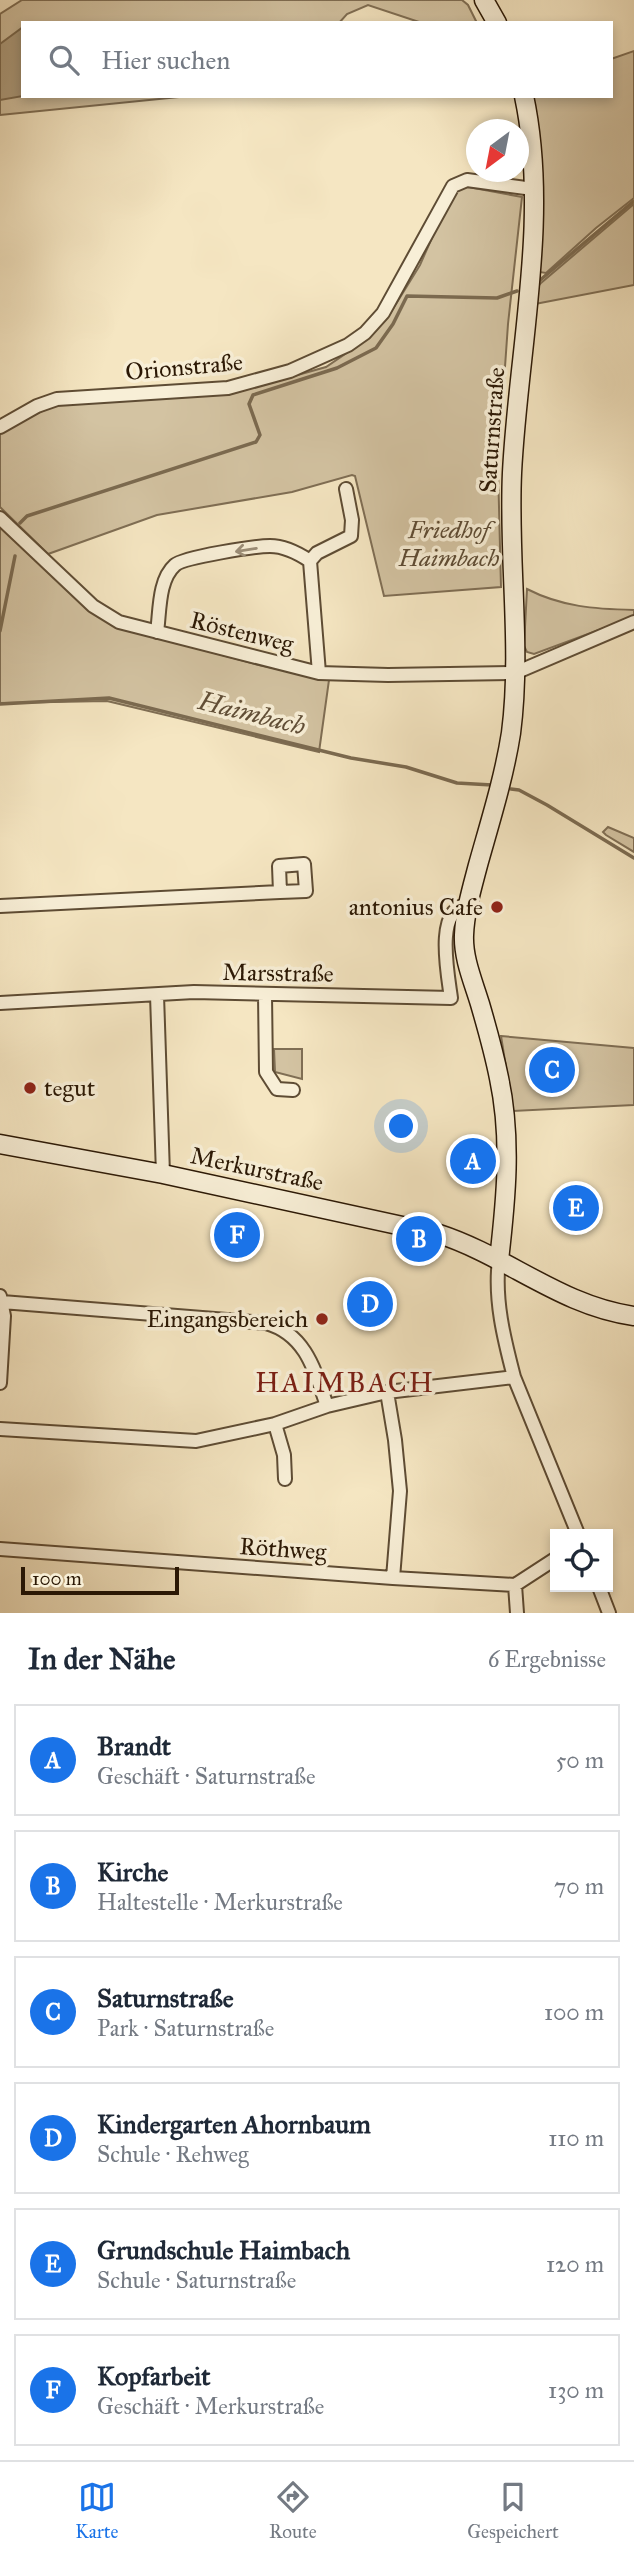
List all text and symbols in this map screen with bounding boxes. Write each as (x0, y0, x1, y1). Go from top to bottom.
search box (21, 21, 613, 98)
icon: search (45, 41, 83, 79)
text: Hier suchen (101, 44, 230, 76)
north arrow (466, 119, 529, 182)
street label: Orionstraße (124, 347, 244, 387)
street label: Saturnstraße (473, 366, 511, 494)
park label: Friedhof Haimbach (398, 515, 500, 573)
one-way arrow (235, 544, 258, 557)
street label: Röstenweg (187, 605, 298, 660)
water label: Haimbach (194, 684, 309, 742)
place label: antonius Cafe (349, 892, 483, 922)
marker: antonius Cafe (489, 899, 505, 915)
street label: Marsstraße (222, 957, 334, 989)
pin: C (529, 1044, 575, 1096)
place label: tegut (44, 1073, 96, 1103)
marker: tegut (22, 1080, 38, 1096)
your location (384, 1109, 418, 1143)
pin: A (450, 1135, 496, 1187)
street label: Merkurstraße (188, 1140, 326, 1198)
pin: E (553, 1182, 599, 1234)
pin: F (214, 1209, 260, 1261)
pin: B (396, 1213, 442, 1265)
pin: D (347, 1278, 393, 1330)
place label: Eingangsbereich (147, 1304, 308, 1334)
marker: Eingangsbereich (314, 1311, 330, 1327)
district label: HAIMBACH (255, 1365, 435, 1400)
map controls (550, 1529, 613, 1592)
button: locate (550, 1529, 613, 1592)
street label: Röthweg (238, 1531, 328, 1567)
scale bar (21, 1564, 178, 1596)
text: 100 m (32, 1567, 82, 1590)
text: In der Nähe (28, 1641, 176, 1677)
text: 6 Ergebnisse (488, 1645, 606, 1673)
text: Brandt (97, 1730, 171, 1762)
text: A (45, 1746, 61, 1774)
text: 50 m (556, 1746, 604, 1774)
text: Geschäft · Saturnstraße (97, 1762, 316, 1790)
text: Kirche (97, 1856, 168, 1888)
text: B (45, 1872, 61, 1900)
text: 70 m (554, 1872, 604, 1900)
text: Haltestelle · Merkurstraße (97, 1888, 343, 1916)
text: Saturnstraße (97, 1982, 234, 2014)
text: C (45, 1998, 61, 2026)
text: 100 m (544, 1998, 604, 2026)
text: Park · Saturnstraße (97, 2014, 274, 2042)
text: Kindergarten Ahornbaum (97, 2108, 371, 2140)
text: D (44, 2124, 62, 2152)
text: 110 m (548, 2124, 604, 2152)
text: Schule · Rehweg (97, 2140, 249, 2168)
text: Grundschule Haimbach (97, 2234, 350, 2266)
text: E (45, 2250, 61, 2278)
text: 120 m (546, 2250, 604, 2278)
text: Schule · Saturnstraße (97, 2266, 296, 2294)
text: Kopfarbeit (97, 2360, 210, 2392)
text: F (45, 2376, 61, 2404)
text: 130 m (548, 2376, 604, 2404)
text: Geschäft · Merkurstraße (97, 2392, 324, 2420)
tab: Karte (75, 2478, 119, 2543)
tab: Route (269, 2478, 317, 2543)
tab: Gespeichert (467, 2478, 559, 2543)

